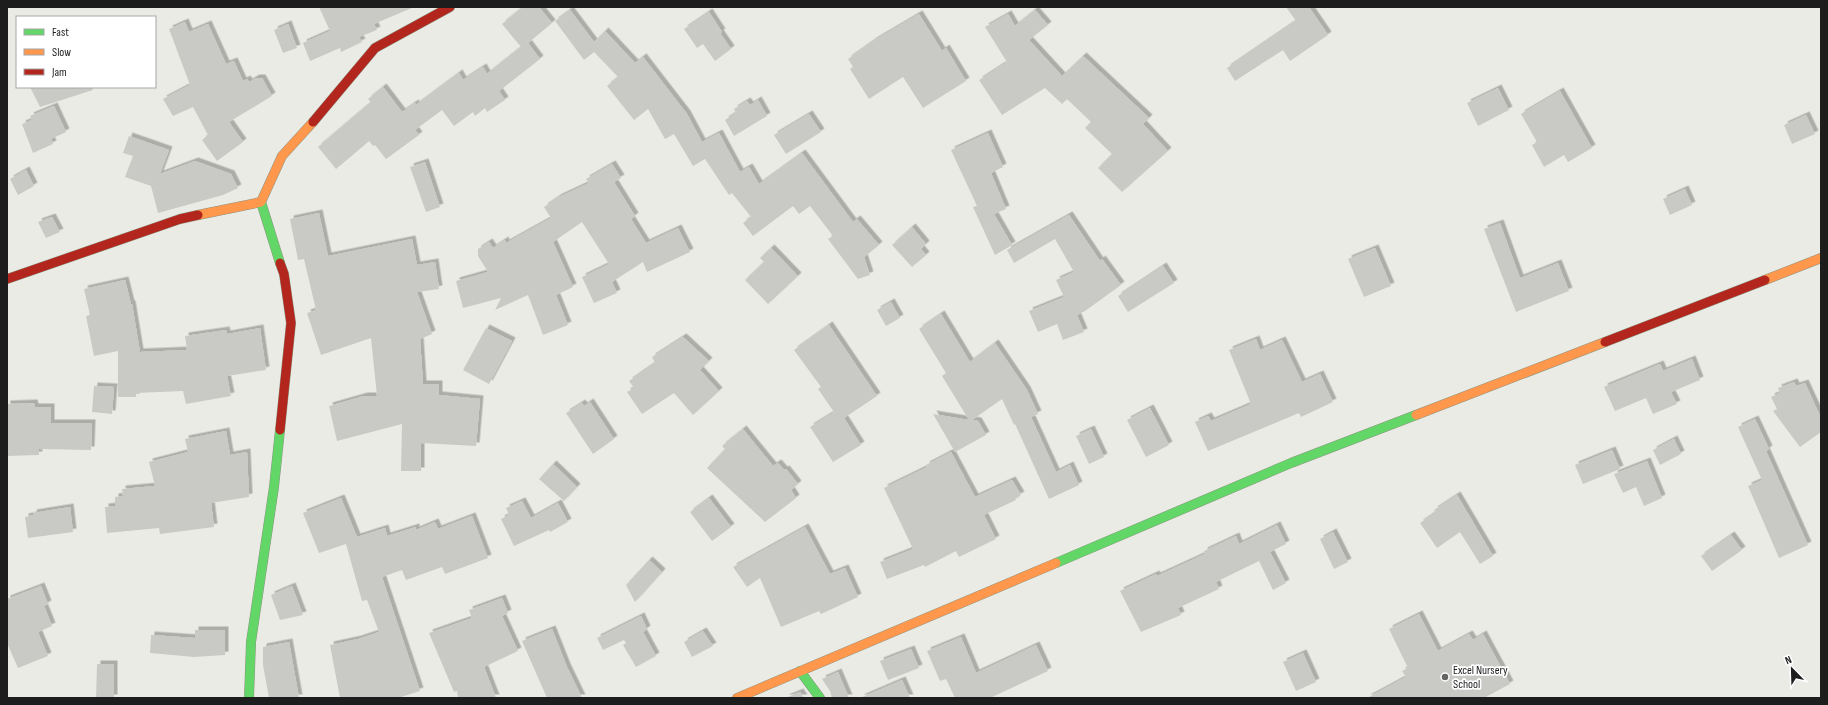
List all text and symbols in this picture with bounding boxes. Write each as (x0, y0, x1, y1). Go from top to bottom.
legend (16, 16, 156, 88)
text: Fast (52, 25, 69, 40)
text: Slow (52, 45, 71, 60)
text: Jam (51, 65, 67, 80)
north arrow (1772, 649, 1812, 689)
text: N (1783, 653, 1794, 667)
place label: Excel Nursery School (1453, 663, 1508, 692)
marker: Excel Nursery School (1440, 672, 1450, 682)

